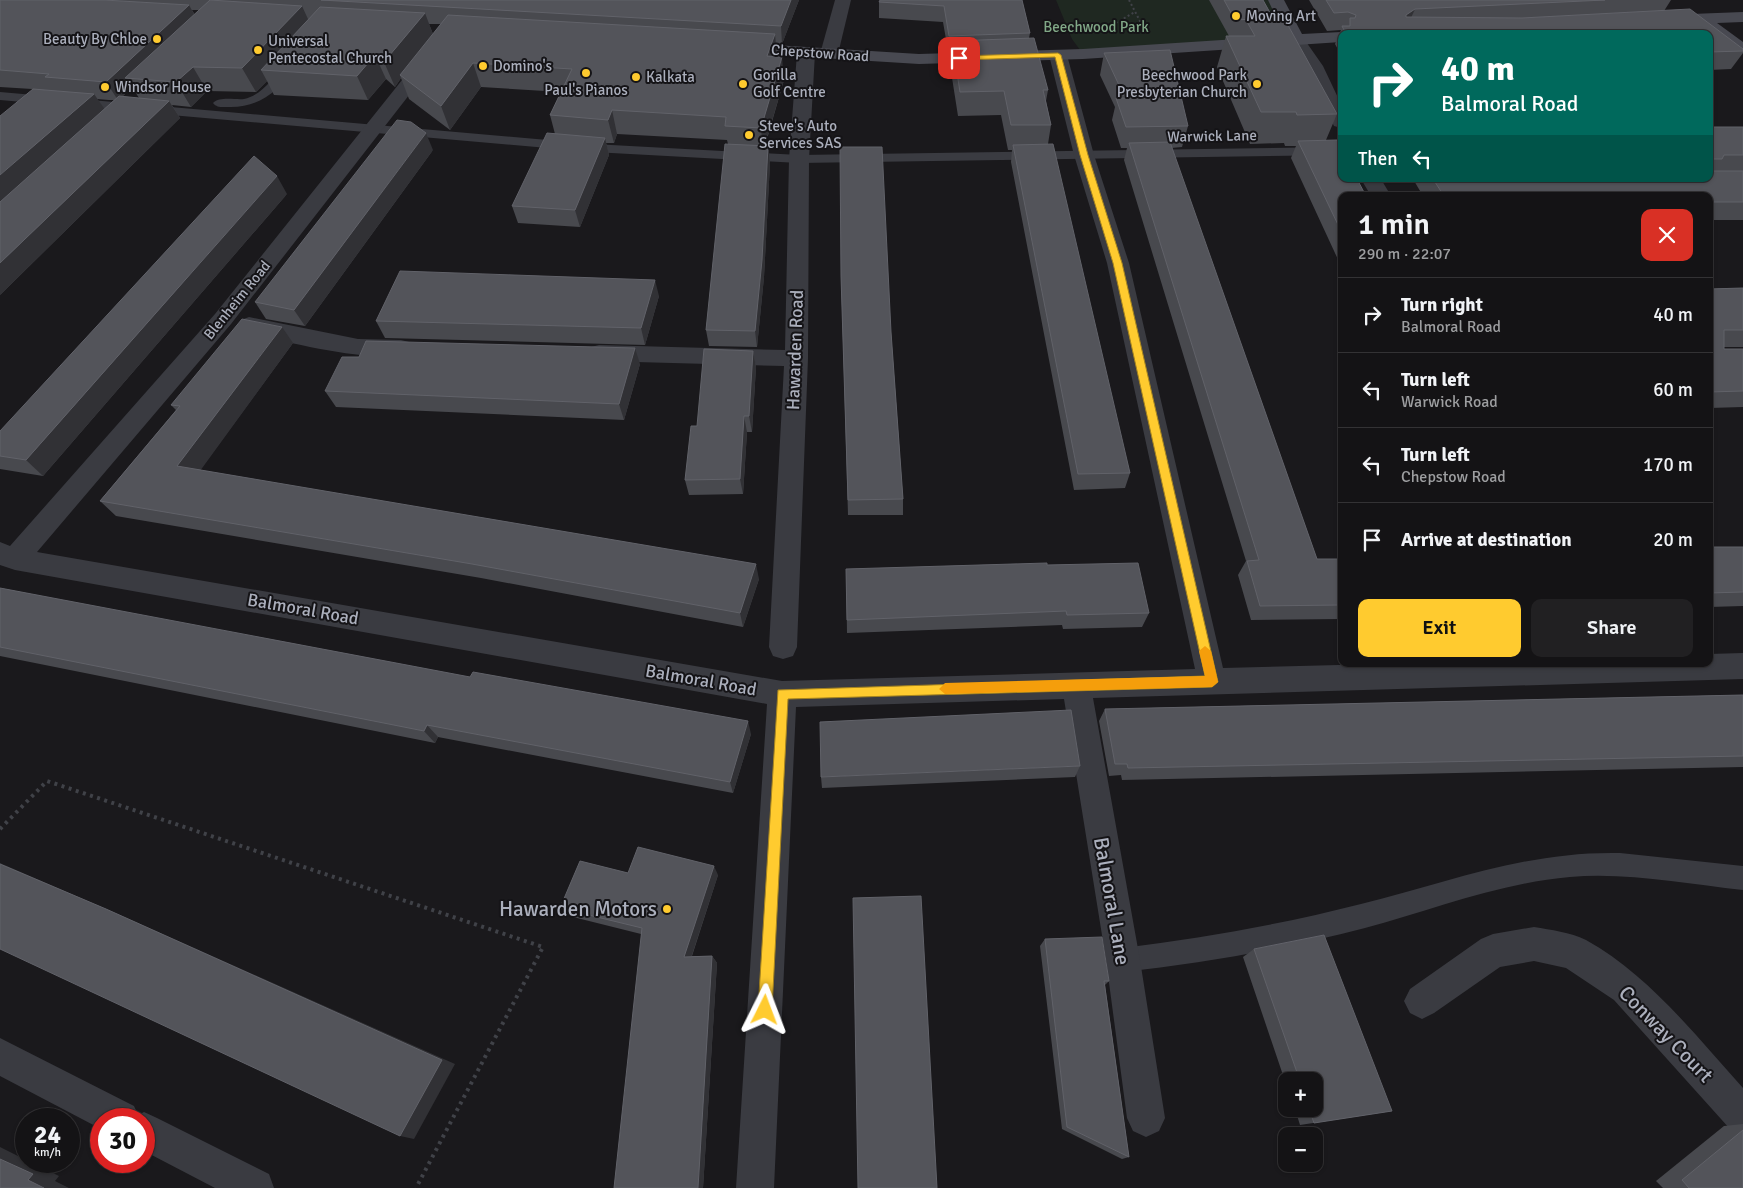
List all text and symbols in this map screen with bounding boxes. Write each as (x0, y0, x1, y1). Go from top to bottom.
place label: Moving Art (1246, 7, 1316, 25)
marker: Moving Art (1230, 10, 1242, 22)
park label: Beechwood Park (1043, 18, 1149, 36)
place label: Beauty By Chloe (43, 30, 147, 48)
place label: Universal Pentecostal Church (268, 32, 392, 67)
marker: Beauty By Chloe (151, 33, 163, 45)
pin (938, 37, 980, 79)
street label: Chepstow Road (770, 41, 870, 65)
marker: Universal Pentecostal Church (252, 44, 264, 56)
icon: arrive (945, 44, 973, 72)
text: 40 m (1441, 47, 1515, 90)
icon: right (1358, 50, 1423, 115)
place label: Domino's (493, 57, 553, 75)
marker: Domino's (477, 60, 489, 72)
place label: Gorilla Golf Centre (753, 66, 826, 101)
place label: Beechwood Park Presbyterian Church (1117, 66, 1247, 101)
marker: Paul's Pianos (580, 67, 592, 79)
place label: Kalkata (646, 68, 695, 86)
marker: Kalkata (630, 71, 642, 83)
place label: Windsor House (115, 78, 211, 96)
marker: Gorilla Golf Centre (737, 78, 749, 90)
marker: Beechwood Park Presbyterian Church (1251, 78, 1263, 90)
marker: Windsor House (99, 81, 111, 93)
place label: Paul's Pianos (544, 81, 628, 99)
text: Balmoral Road (1441, 90, 1578, 117)
place label: Steve's Auto Services SAS (759, 117, 842, 152)
street label: Warwick Lane (1167, 126, 1257, 146)
marker: Steve's Auto Services SAS (743, 129, 755, 141)
icon: left (1408, 145, 1436, 173)
text: Then (1358, 147, 1398, 171)
text: 1 min (1358, 206, 1430, 243)
button: close (1641, 209, 1693, 261)
text: 290 m · 22:07 (1358, 244, 1451, 264)
street label: Blenheim Road (200, 257, 274, 343)
street label: Hawarden Road (782, 289, 808, 411)
text: Turn right (1401, 293, 1483, 317)
icon: right (1358, 301, 1386, 329)
text: 40 m (1653, 303, 1693, 327)
text: Balmoral Road (1401, 317, 1501, 337)
text: Turn left (1401, 368, 1470, 392)
icon: left (1358, 376, 1386, 404)
text: 60 m (1653, 378, 1693, 402)
text: Warwick Road (1401, 392, 1498, 412)
text: Turn left (1401, 443, 1470, 467)
icon: left (1358, 451, 1386, 479)
text: 170 m (1643, 453, 1693, 477)
text: Chepstow Road (1401, 467, 1506, 487)
icon: arrive (1358, 526, 1386, 554)
text: Arrive at destination (1401, 528, 1572, 552)
text: 20 m (1653, 528, 1693, 552)
street label: Balmoral Road (246, 588, 360, 630)
button: Exit (1358, 599, 1521, 657)
button: Share (1531, 599, 1693, 657)
street label: Balmoral Road (644, 659, 758, 701)
street label: Balmoral Lane (1088, 835, 1136, 967)
place label: Hawarden Motors (499, 896, 657, 922)
marker: Hawarden Motors (661, 903, 673, 915)
street label: Conway Court (1613, 980, 1719, 1088)
position arrow (738, 983, 790, 1035)
map controls (1278, 1072, 1323, 1172)
button: + (1278, 1072, 1323, 1117)
speed limit sign: 30 (90, 1108, 155, 1173)
text: 24 (34, 1119, 61, 1150)
button: − (1278, 1127, 1323, 1172)
text: km/h (34, 1145, 61, 1160)

